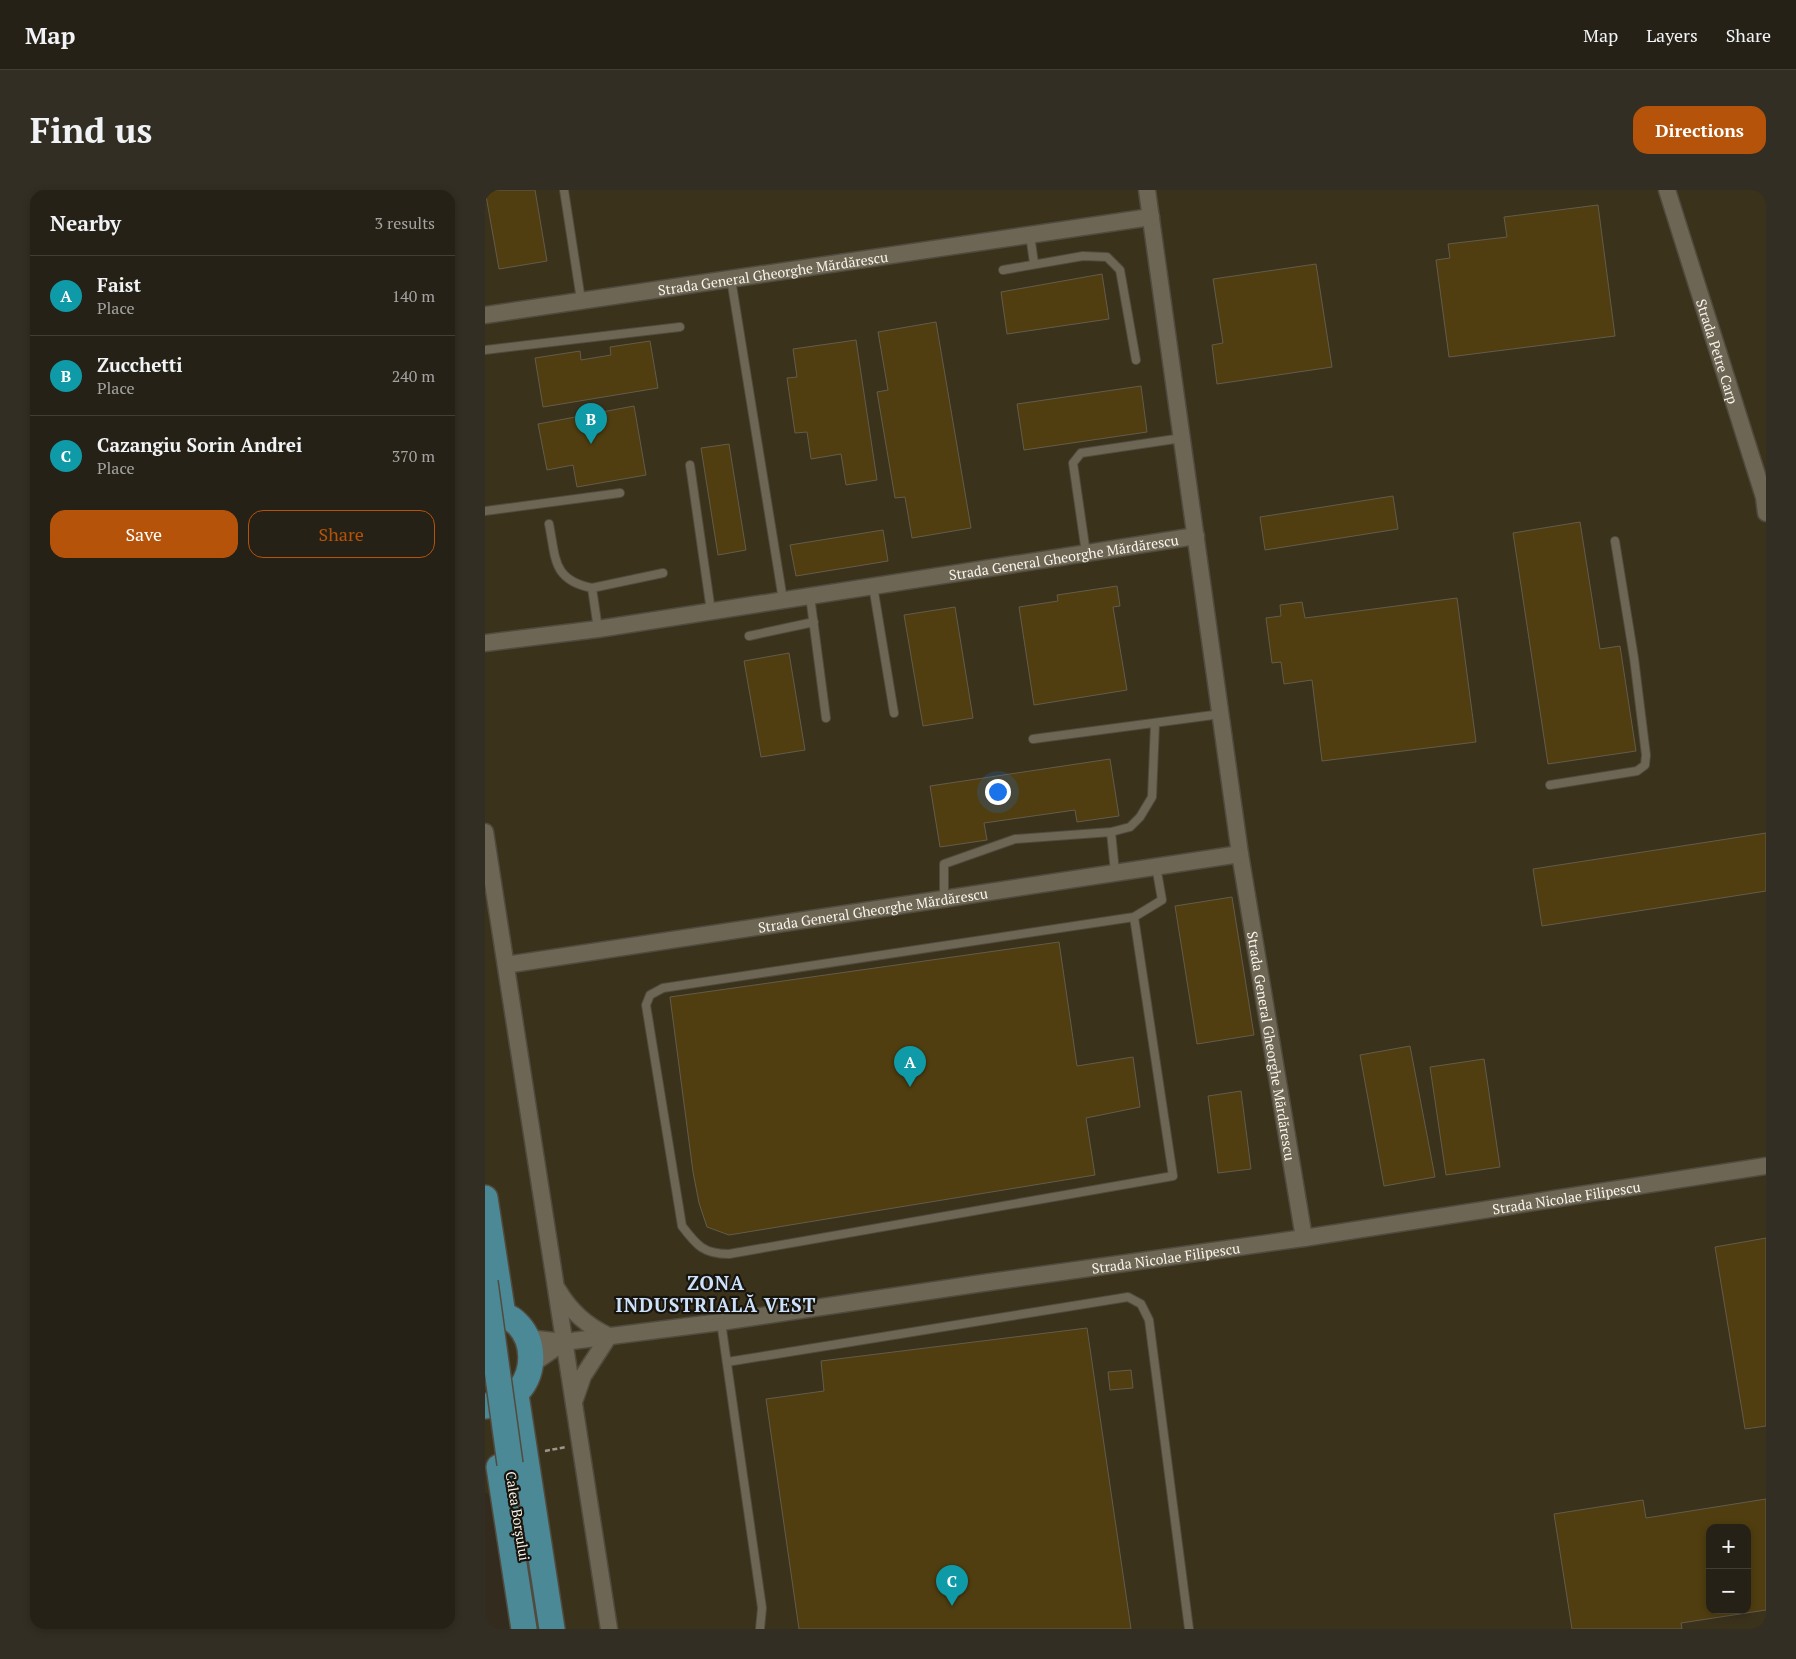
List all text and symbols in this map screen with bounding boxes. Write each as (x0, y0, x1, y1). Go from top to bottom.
text: Map (25, 19, 75, 51)
text: Map (1583, 23, 1618, 47)
text: Layers (1646, 23, 1698, 47)
text: Share (1726, 23, 1771, 47)
button: Directions (1633, 106, 1766, 154)
text: Find us (30, 107, 152, 153)
text: Nearby (50, 209, 121, 237)
text: 3 results (375, 212, 435, 234)
street label: Strada General Gheorghe Mărdărescu (657, 246, 889, 299)
text: Faist (97, 272, 141, 297)
text: A (60, 285, 72, 307)
text: 140 m (392, 285, 435, 307)
street label: Strada Petre Carp (1692, 296, 1743, 406)
text: Place (97, 297, 135, 319)
text: Zucchetti (97, 352, 183, 377)
text: B (61, 365, 71, 387)
text: 240 m (392, 365, 435, 387)
text: Place (97, 377, 135, 399)
pin: B (575, 403, 607, 444)
text: Cazangiu Sorin Andrei (97, 432, 302, 457)
text: C (61, 445, 71, 467)
text: 370 m (392, 445, 435, 467)
text: Place (97, 457, 135, 479)
button: Save (50, 510, 238, 558)
button: Share (248, 510, 435, 558)
street label: Strada General Gheorghe Mărdărescu (947, 529, 1180, 584)
your location (985, 779, 1011, 805)
street label: Strada General Gheorghe Mărdărescu (757, 883, 989, 936)
street label: Strada General Gheorghe Mărdărescu (1244, 930, 1300, 1162)
pin: A (894, 1046, 926, 1087)
street label: Strada Nicolae Filipescu (1491, 1176, 1642, 1218)
street label: Strada Nicolae Filipescu (1090, 1238, 1241, 1277)
district label: ZONA INDUSTRIALĂ VEST (616, 1270, 816, 1317)
street label: Calea Borșului (502, 1470, 534, 1562)
map controls (1706, 1524, 1751, 1614)
button: + (1706, 1524, 1751, 1569)
pin: C (936, 1565, 968, 1606)
button: − (1706, 1569, 1751, 1614)

